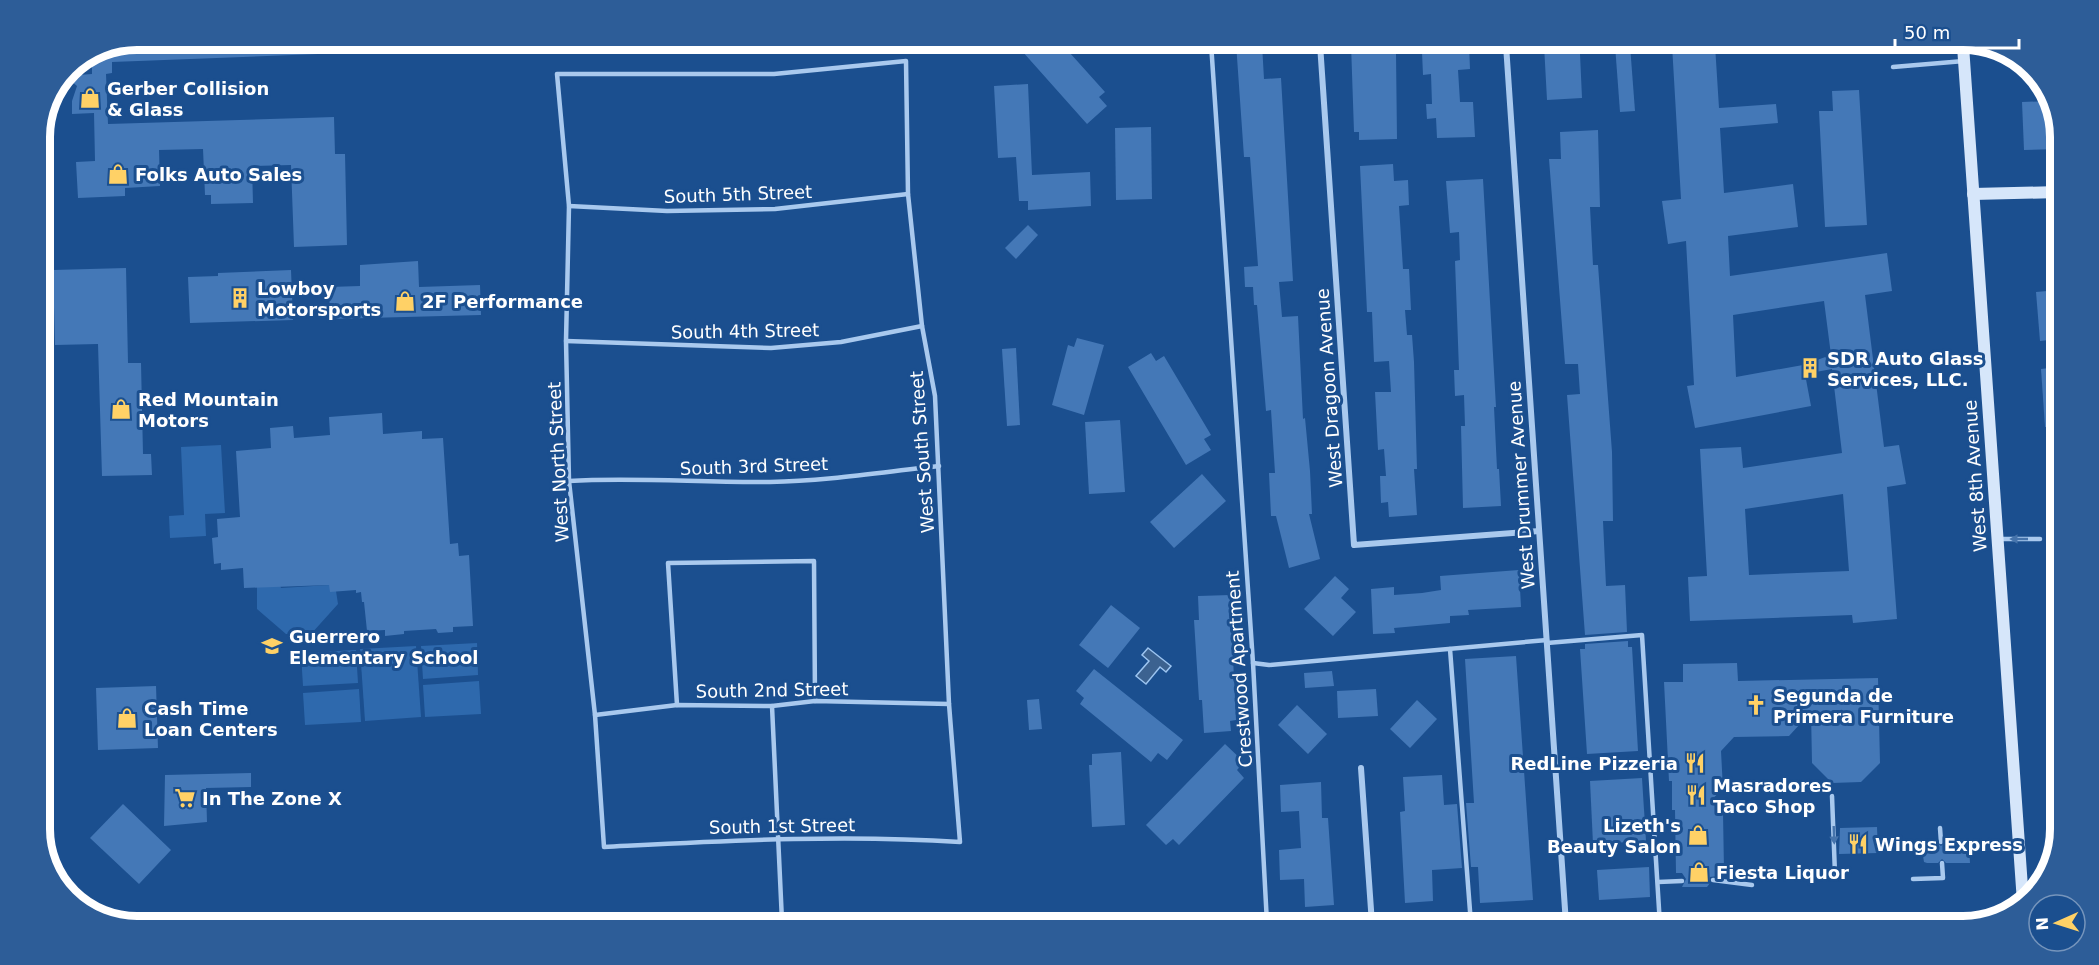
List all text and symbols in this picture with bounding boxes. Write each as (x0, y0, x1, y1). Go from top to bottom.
scale bar (1895, 12, 2020, 50)
text: 50 m (1904, 22, 1950, 43)
place label: Gerber Collision & Glass (107, 78, 269, 120)
shop icon: Gerber Collision & Glass (78, 86, 102, 110)
shop icon: Folks Auto Sales (106, 162, 130, 186)
place label: Folks Auto Sales (135, 164, 302, 185)
street label: South 5th Street (663, 181, 813, 207)
place label: Lowboy Motorsports (257, 278, 381, 320)
building icon: Lowboy Motorsports (228, 286, 252, 310)
street label: West Dragoon Avenue (1312, 288, 1346, 488)
shop icon: 2F Performance (393, 289, 417, 313)
place label: 2F Performance (422, 291, 583, 312)
street label: South 4th Street (671, 319, 819, 343)
place label: SDR Auto Glass Services, LLC. (1827, 348, 1984, 390)
building icon: SDR Auto Glass Services, LLC. (1798, 356, 1822, 380)
street label: West South Street (906, 370, 938, 534)
street label: West Drummer Avenue (1503, 380, 1539, 590)
street label: West North Street (543, 381, 573, 543)
place label: Red Mountain Motors (138, 389, 279, 431)
shop icon: Red Mountain Motors (109, 397, 133, 421)
street label: West 8th Avenue (1959, 399, 1991, 553)
street label: South 3rd Street (679, 453, 829, 479)
one-way arrow (2009, 534, 2028, 544)
street label: Crestwood Apartment (1222, 570, 1256, 768)
place label: Guerrero Elementary School (289, 626, 478, 668)
school or university icon: Guerrero Elementary School (260, 634, 284, 658)
street label: South 2nd Street (695, 678, 849, 702)
place label: Segunda de Primera Furniture (1773, 685, 1954, 727)
church icon: Segunda de Primera Furniture (1744, 693, 1768, 717)
place label: Cash Time Loan Centers (144, 698, 278, 740)
shop icon: Cash Time Loan Centers (115, 706, 139, 730)
restaurant icon: RedLine Pizzeria (1683, 751, 1707, 775)
place label: RedLine Pizzeria (1510, 753, 1678, 774)
place label: Masradores Taco Shop (1713, 775, 1832, 817)
restaurant icon: Masradores Taco Shop (1684, 783, 1708, 807)
supermarket icon: In The Zone X (173, 786, 197, 810)
place label: In The Zone X (202, 788, 342, 809)
street label: South 1st Street (709, 814, 855, 838)
place label: Lizeth's Beauty Salon (1547, 815, 1681, 857)
shop icon: Lizeth's Beauty Salon (1686, 823, 1710, 847)
one-way arrow (1829, 826, 1838, 845)
restaurant icon: Wings Express (1846, 832, 1870, 856)
place label: Wings Express (1875, 834, 2023, 855)
shop icon: Fiesta Liquor (1687, 860, 1711, 884)
place label: Fiesta Liquor (1716, 862, 1849, 883)
north arrow (2027, 893, 2087, 953)
text: N (2033, 917, 2052, 931)

